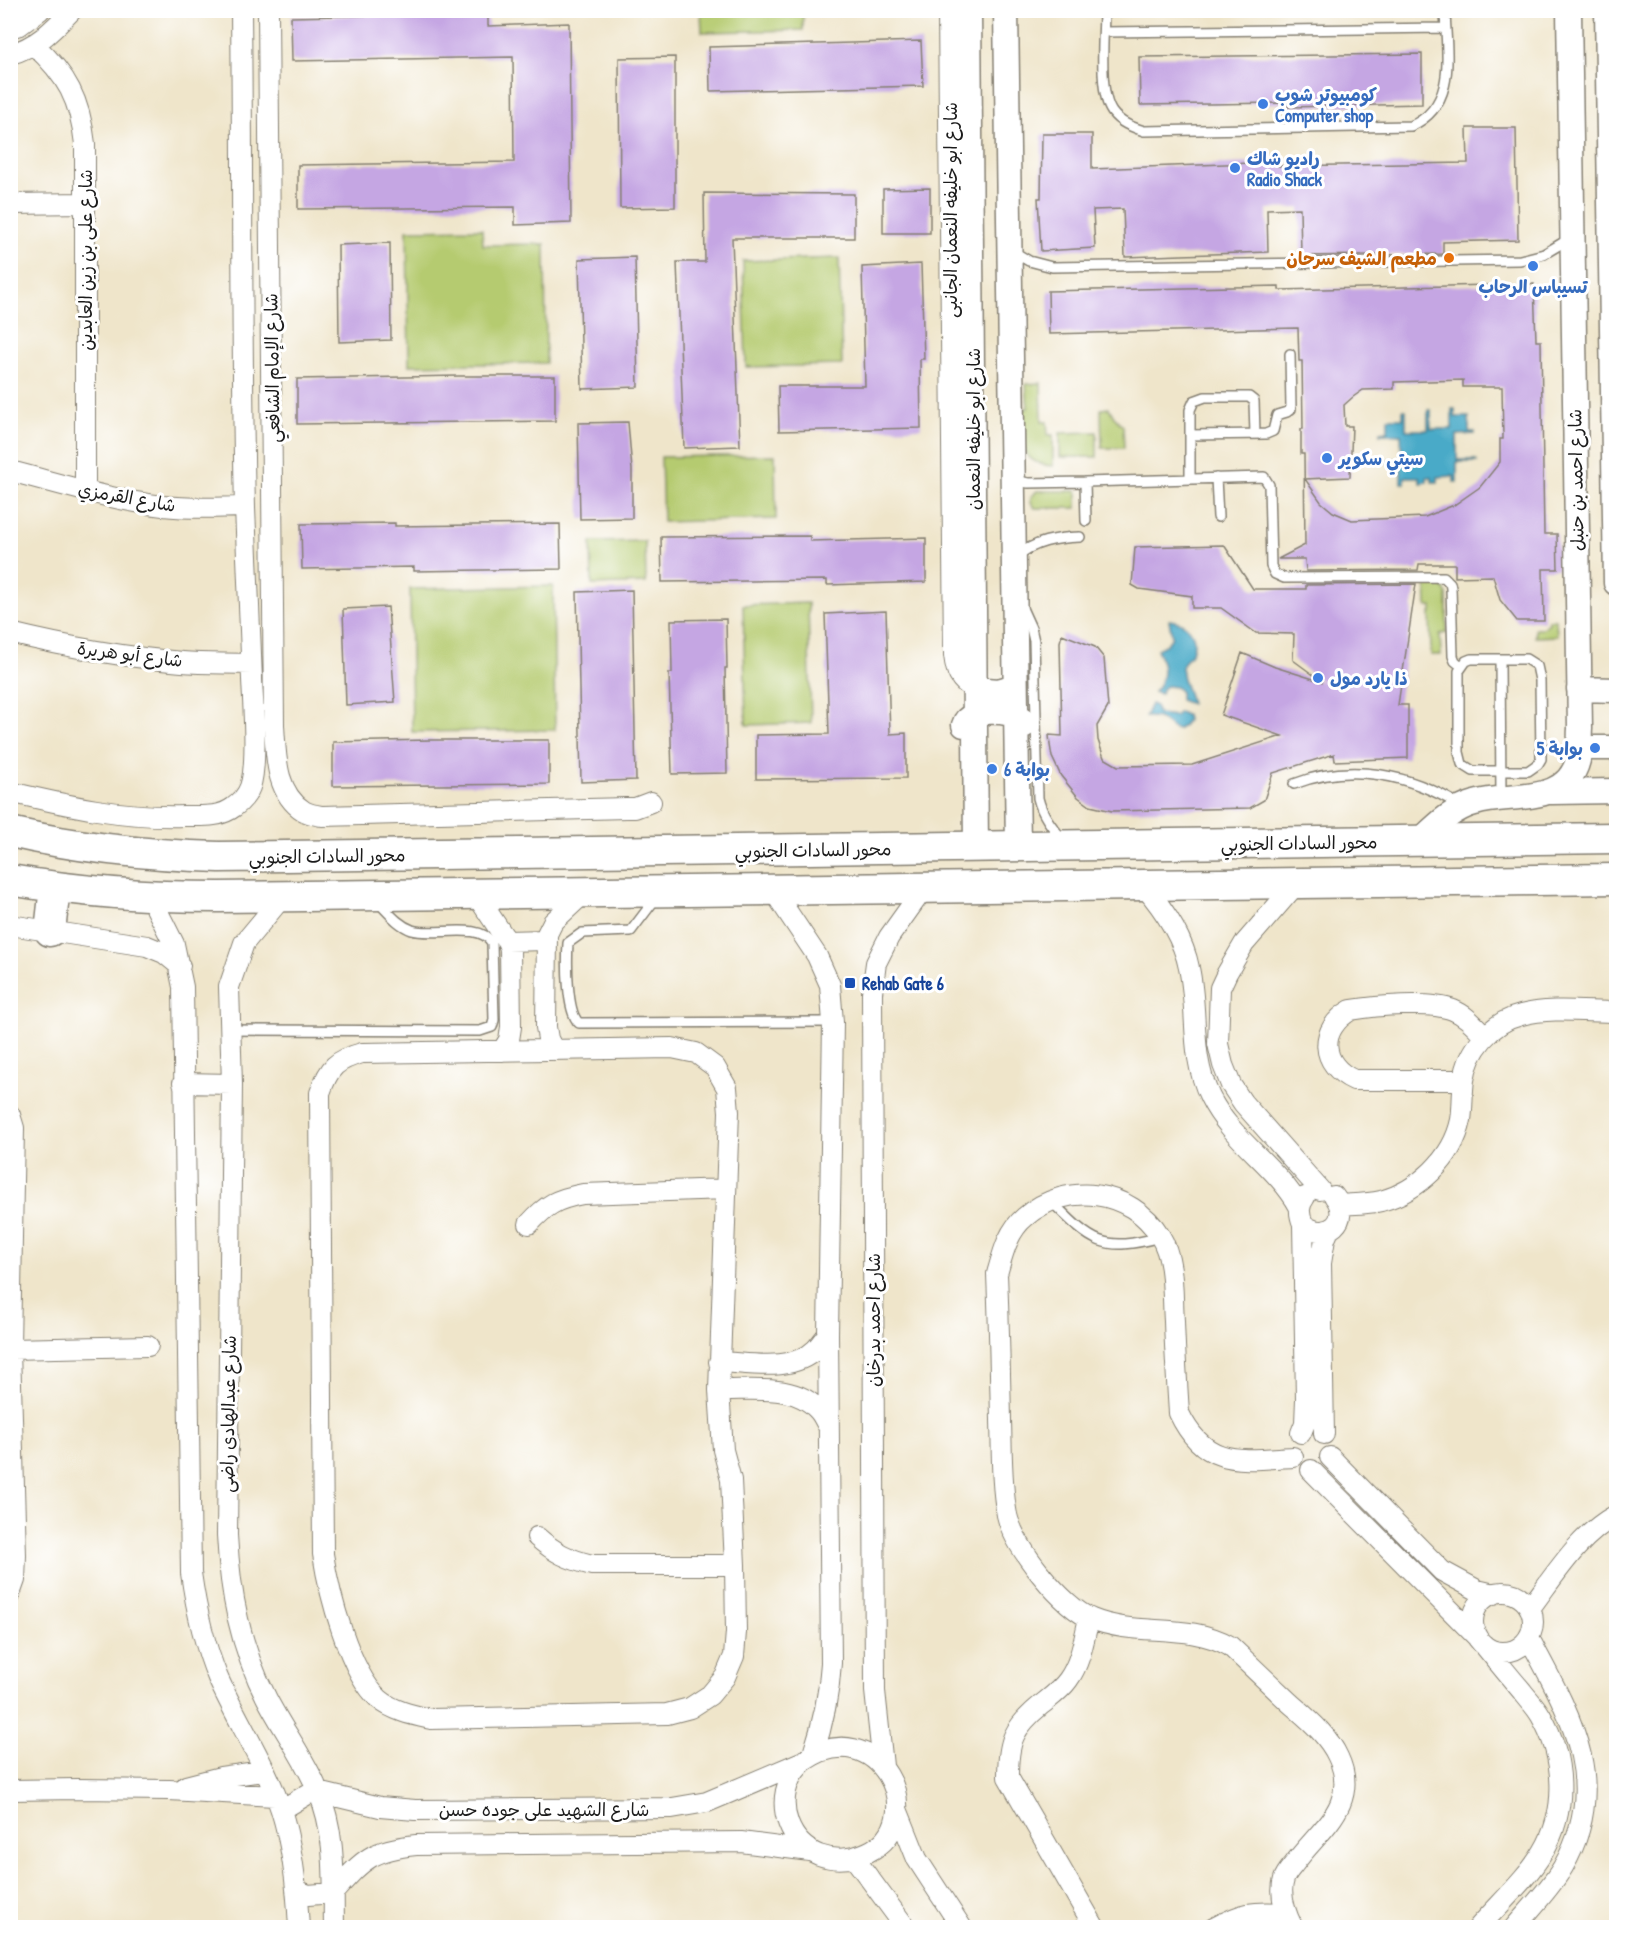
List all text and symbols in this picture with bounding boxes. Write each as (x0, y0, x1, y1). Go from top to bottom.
place label: كومبيوتر شوب Computer shop (1275, 82, 1377, 129)
marker: كومبيوتر شوب Computer shop (1256, 97, 1270, 111)
street label: شارع ابو خليفه النعمان الجانبى (938, 102, 963, 318)
place label: راديو شاك Radio Shack (1247, 146, 1323, 192)
marker: راديو شاك Radio Shack (1228, 161, 1242, 175)
street label: شارع على بن زين العابدين (73, 169, 98, 351)
place label: مطعم الشيف سرحان (1286, 246, 1437, 273)
marker: مطعم الشيف سرحان (1442, 251, 1456, 265)
marker: تسيباس الرحاب (1526, 259, 1540, 273)
place label: تسيباس الرحاب (1479, 274, 1588, 299)
street label: شارع الإمام الشافعي (258, 293, 290, 443)
street label: شارع ابو خليفه النعمان (961, 348, 986, 510)
street label: شارع احمد بن حنبل (1562, 409, 1590, 551)
place label: سيتي سكوير (1337, 446, 1423, 475)
marker: سيتي سكوير (1320, 451, 1334, 465)
street label: شارع القرمزي (76, 476, 178, 519)
street label: شارع أبو هريرة (76, 635, 184, 673)
place label: ذا يارد مول (1330, 666, 1408, 691)
marker: ذا يارد مول (1311, 671, 1325, 685)
place label: بوابة 5 (1537, 736, 1583, 761)
marker: بوابة 5 (1588, 741, 1602, 755)
place label: بوابة 6 (1004, 757, 1050, 782)
marker: بوابة 6 (985, 762, 999, 776)
street label: محور السادات الجنوبي (1220, 829, 1378, 861)
street label: محور السادات الجنوبي (734, 836, 892, 868)
street label: محور السادات الجنوبي (248, 842, 406, 874)
place label: Rehab Gate 6 (862, 971, 944, 996)
marker: Rehab Gate 6 (843, 976, 857, 990)
street label: شارع احمد بدرخان (861, 1253, 886, 1387)
street label: شارع عبدالهادى راضى (214, 1335, 242, 1493)
street label: شارع الشهيد على جوده حسن (439, 1797, 649, 1822)

